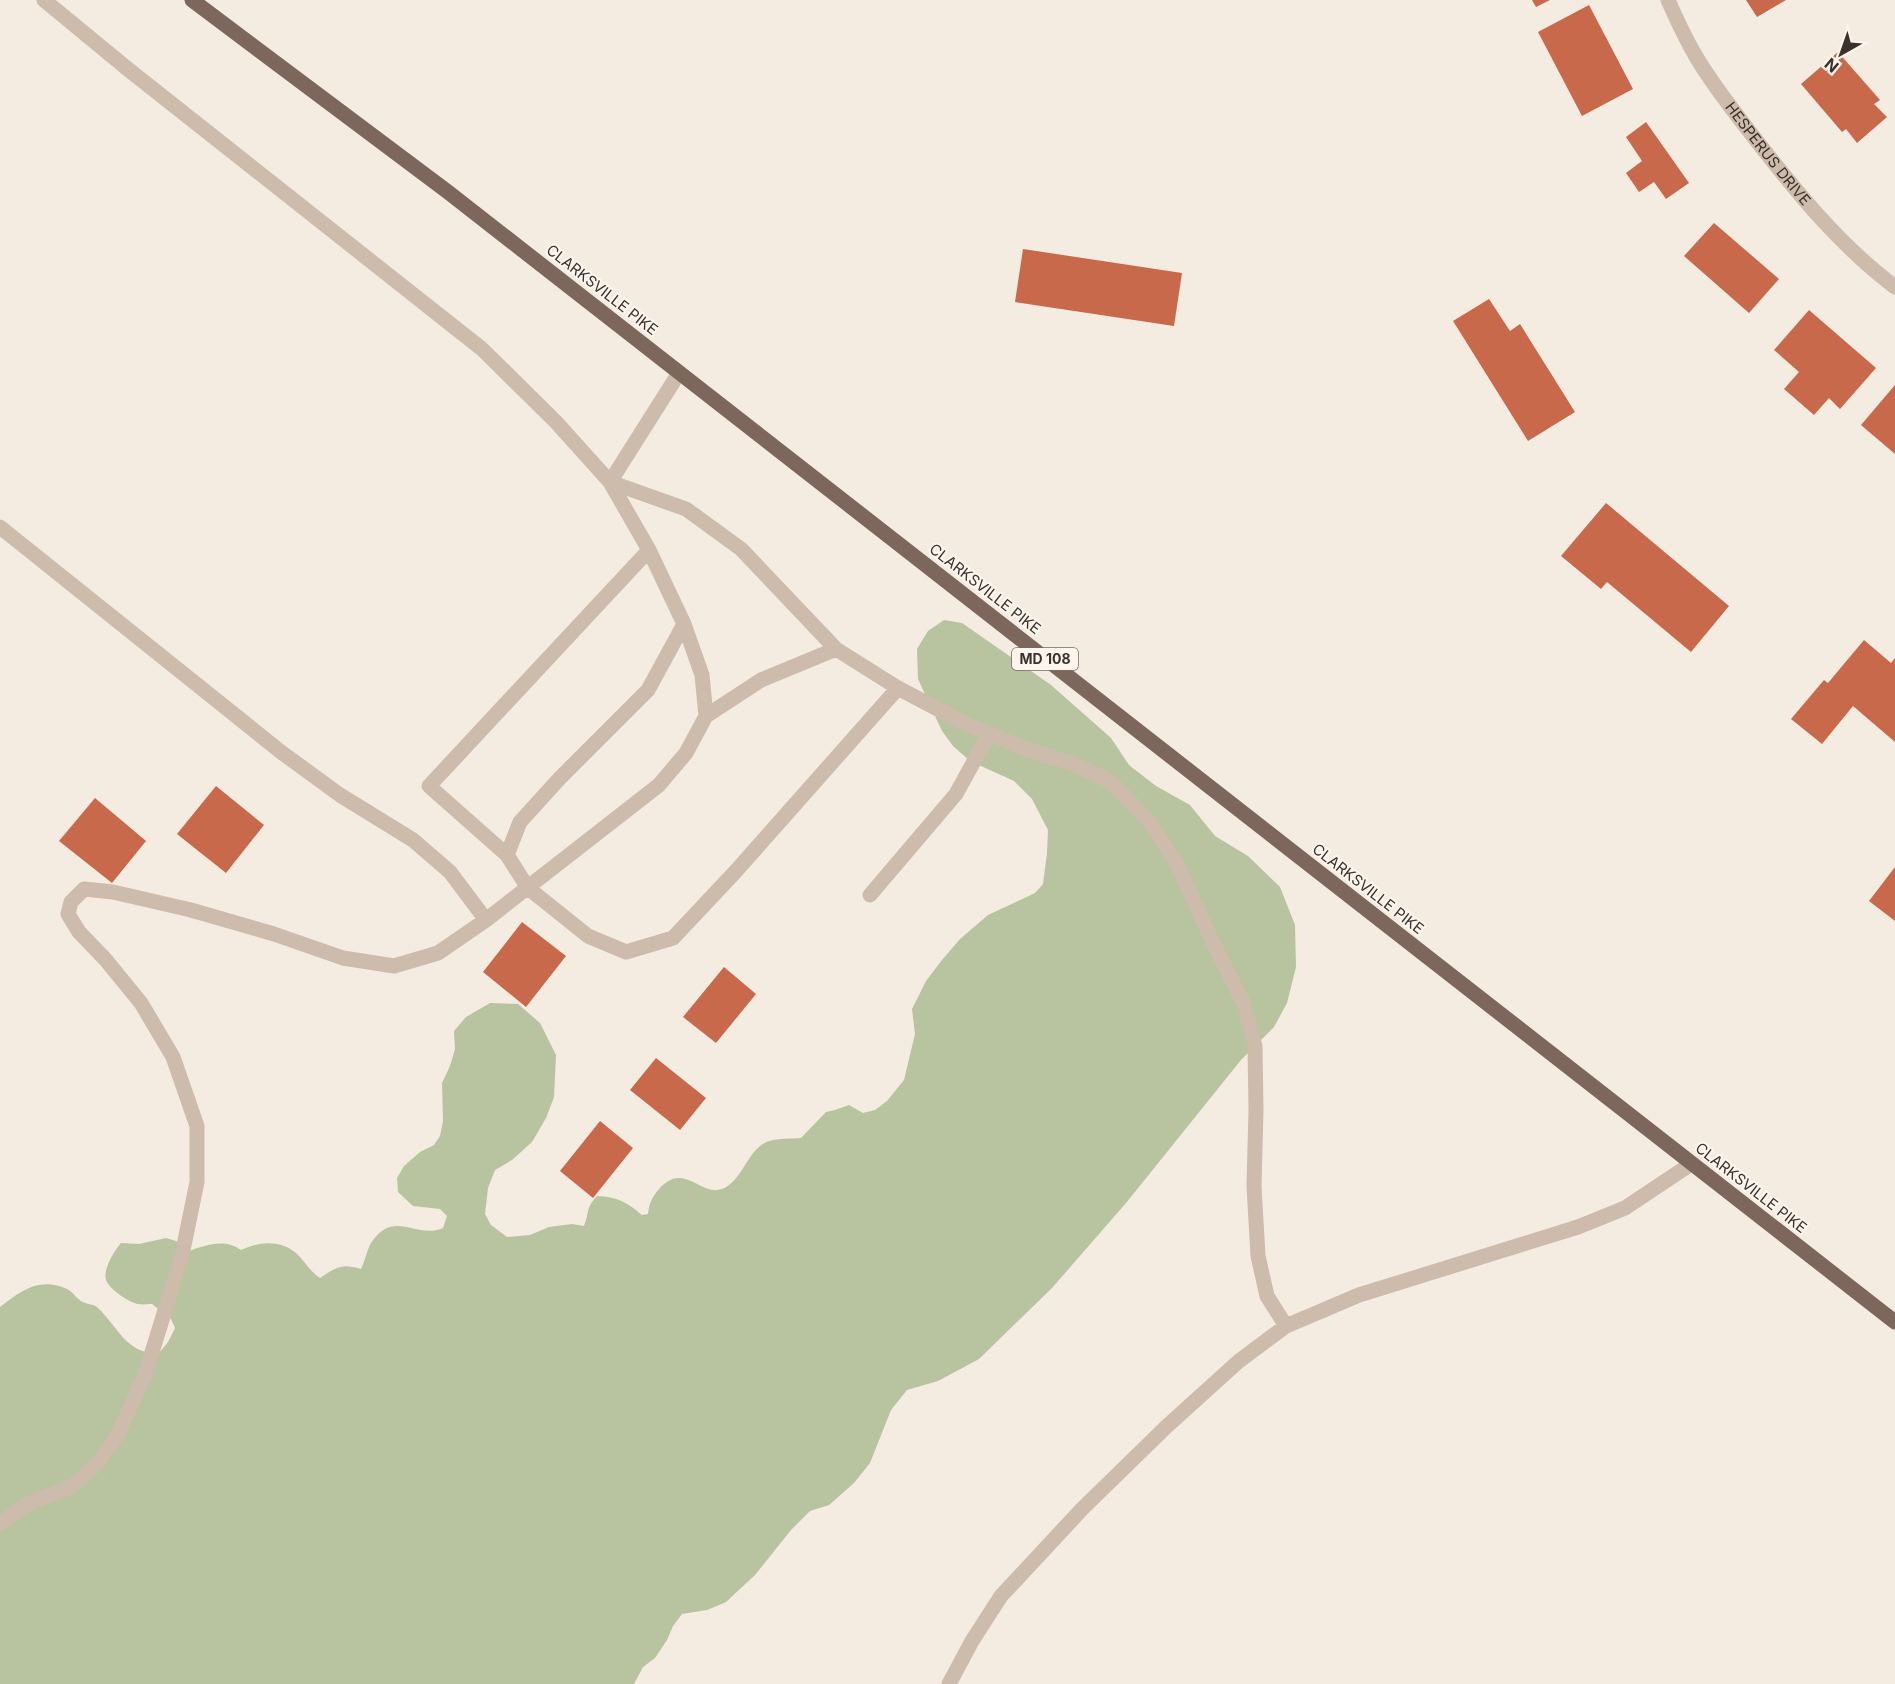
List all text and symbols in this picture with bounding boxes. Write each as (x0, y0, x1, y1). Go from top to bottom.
north arrow (1811, 24, 1871, 84)
text: N (1820, 54, 1842, 77)
street label: HESPERUS DRIVE (1721, 98, 1815, 209)
street label: CLARKSVILLE PIKE (543, 240, 662, 339)
street label: CLARKSVILLE PIKE (926, 539, 1045, 638)
road number: MD 108 (1012, 648, 1078, 670)
street label: CLARKSVILLE PIKE (1309, 839, 1428, 938)
street label: CLARKSVILLE PIKE (1692, 1138, 1811, 1237)

